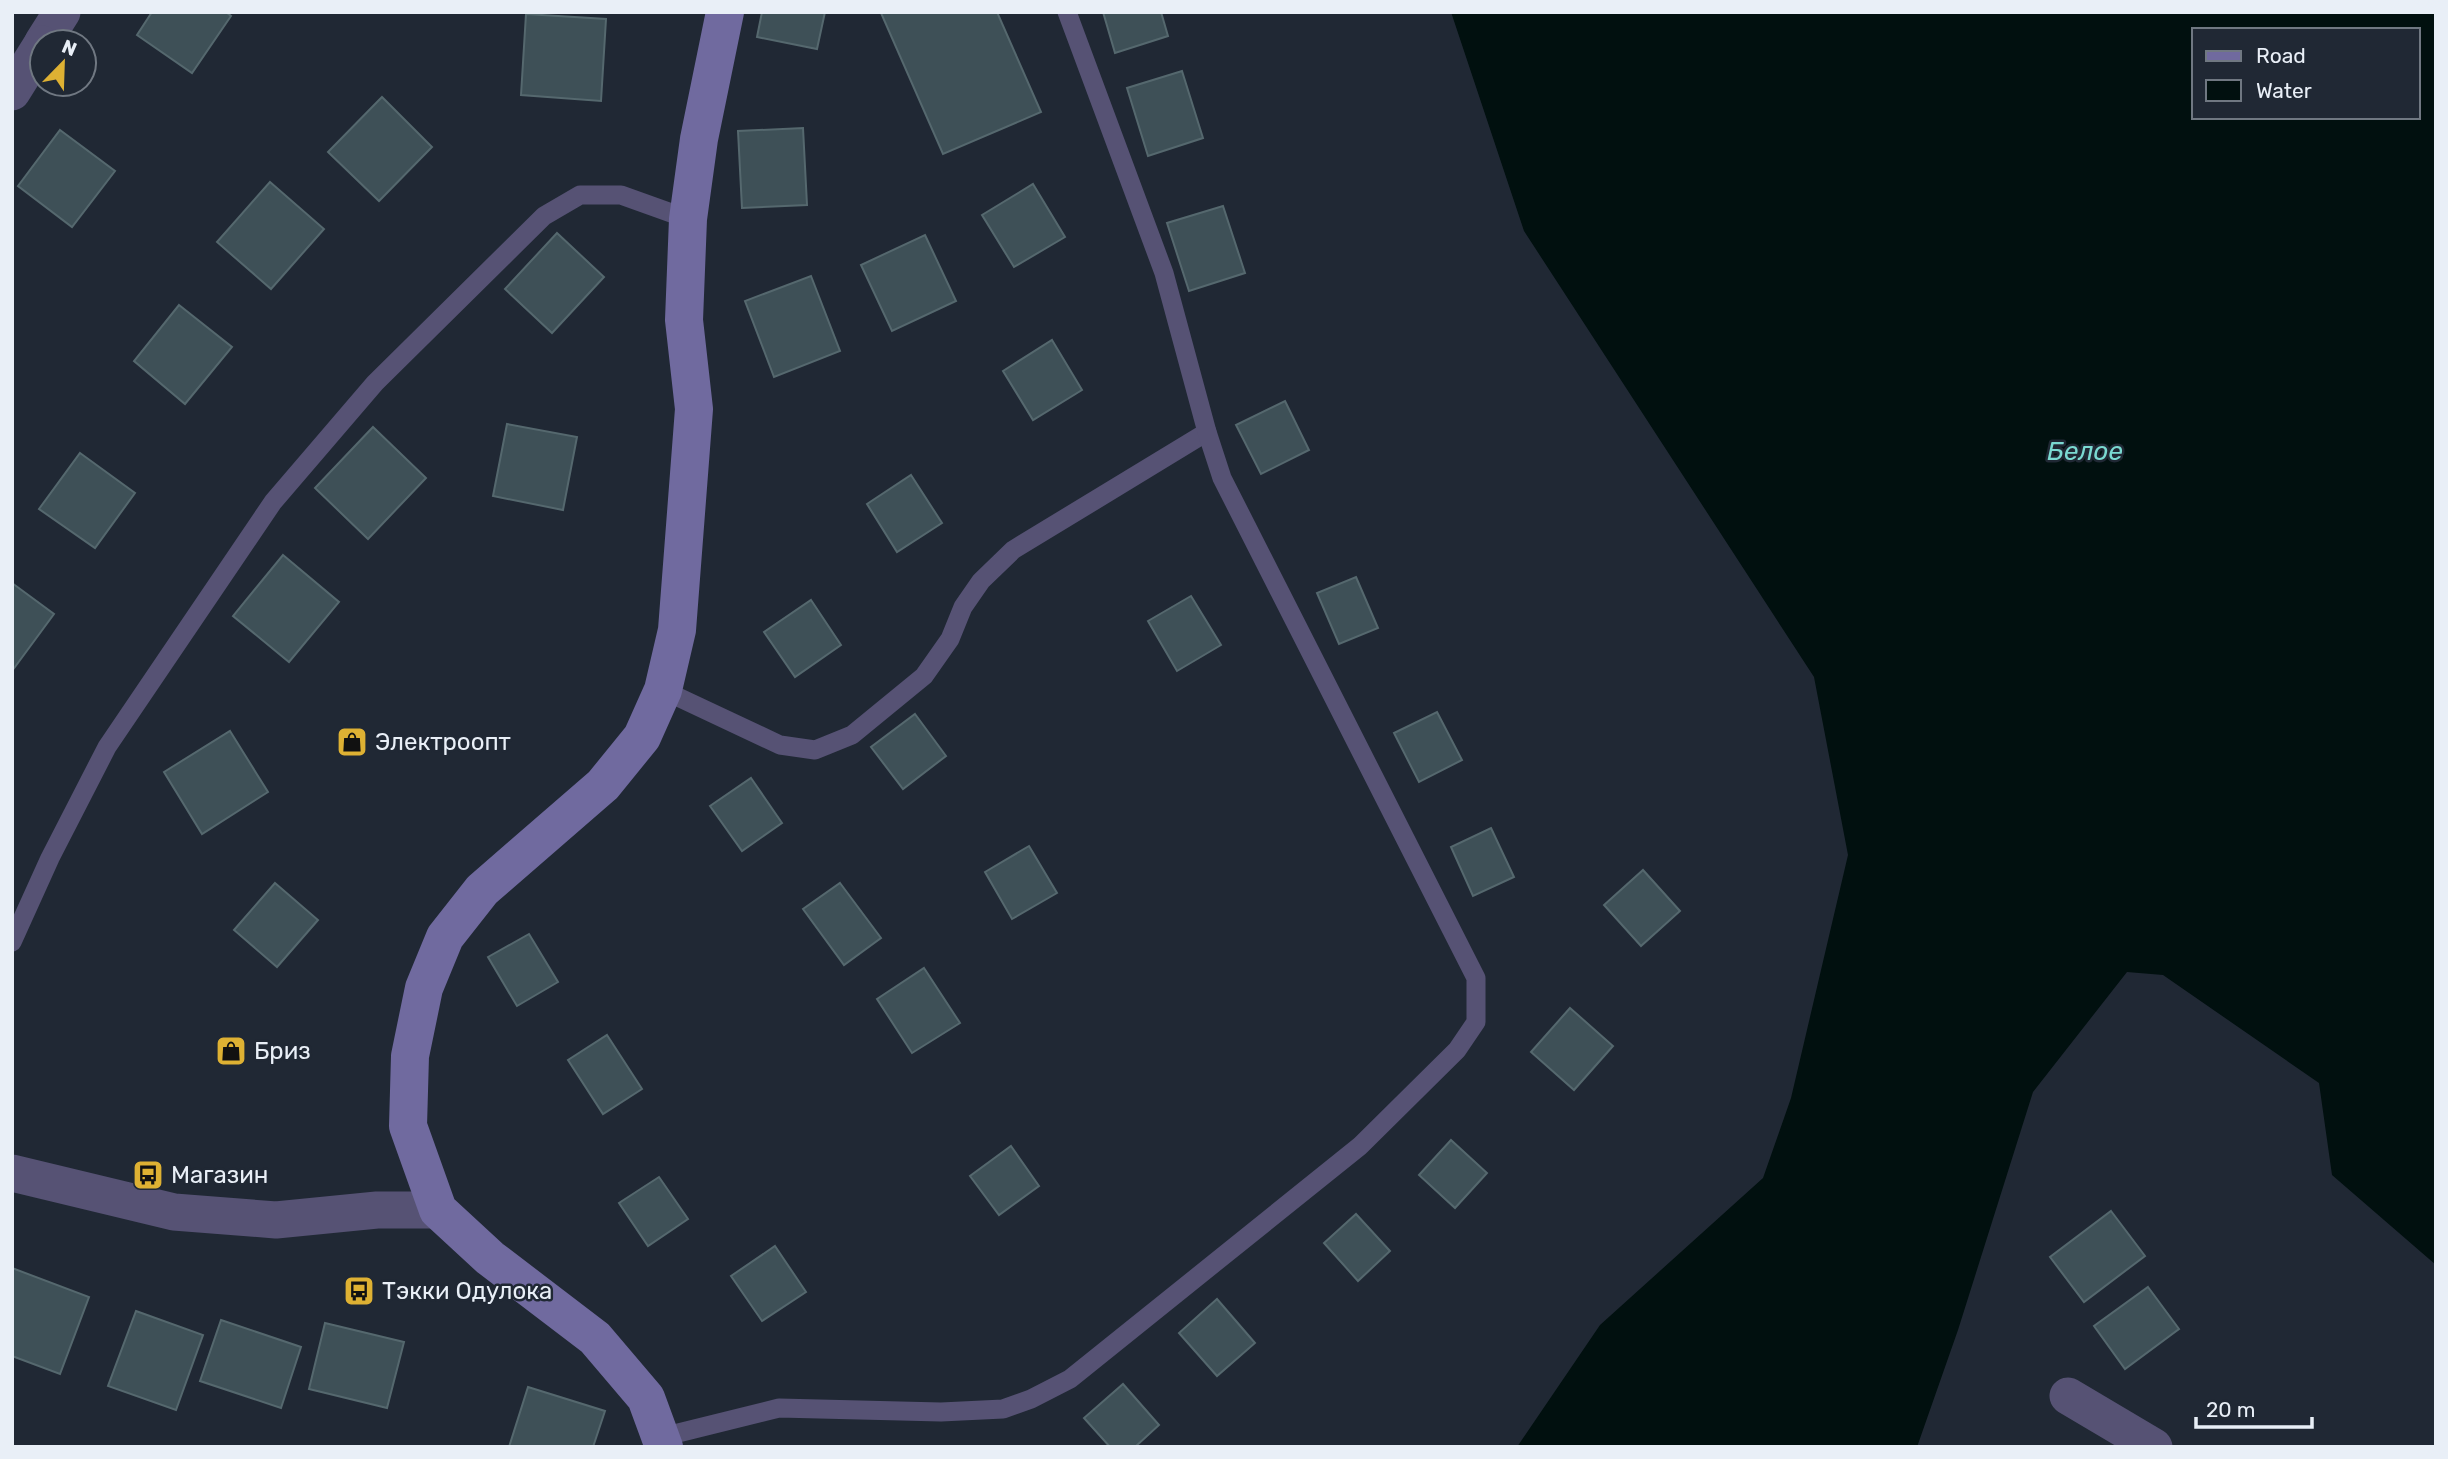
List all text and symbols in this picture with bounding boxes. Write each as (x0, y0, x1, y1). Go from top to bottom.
north arrow (28, 28, 98, 98)
legend (2192, 28, 2420, 119)
text: N (59, 35, 80, 61)
text: Road (2256, 43, 2306, 68)
text: Water (2256, 78, 2312, 103)
water label: Белое (2047, 436, 2123, 467)
shop icon: Электроопт (335, 725, 369, 759)
place label: Электроопт (375, 728, 511, 756)
shop icon: Бриз (214, 1034, 248, 1068)
place label: Бриз (254, 1037, 311, 1065)
bus stop icon: Магазин (131, 1158, 165, 1192)
place label: Магазин (171, 1161, 268, 1189)
bus stop icon: Тэкки Одулока (342, 1274, 376, 1308)
place label: Тэкки Одулока (382, 1277, 552, 1305)
scale bar (2196, 1386, 2312, 1430)
text: 20 m (2206, 1397, 2255, 1422)

